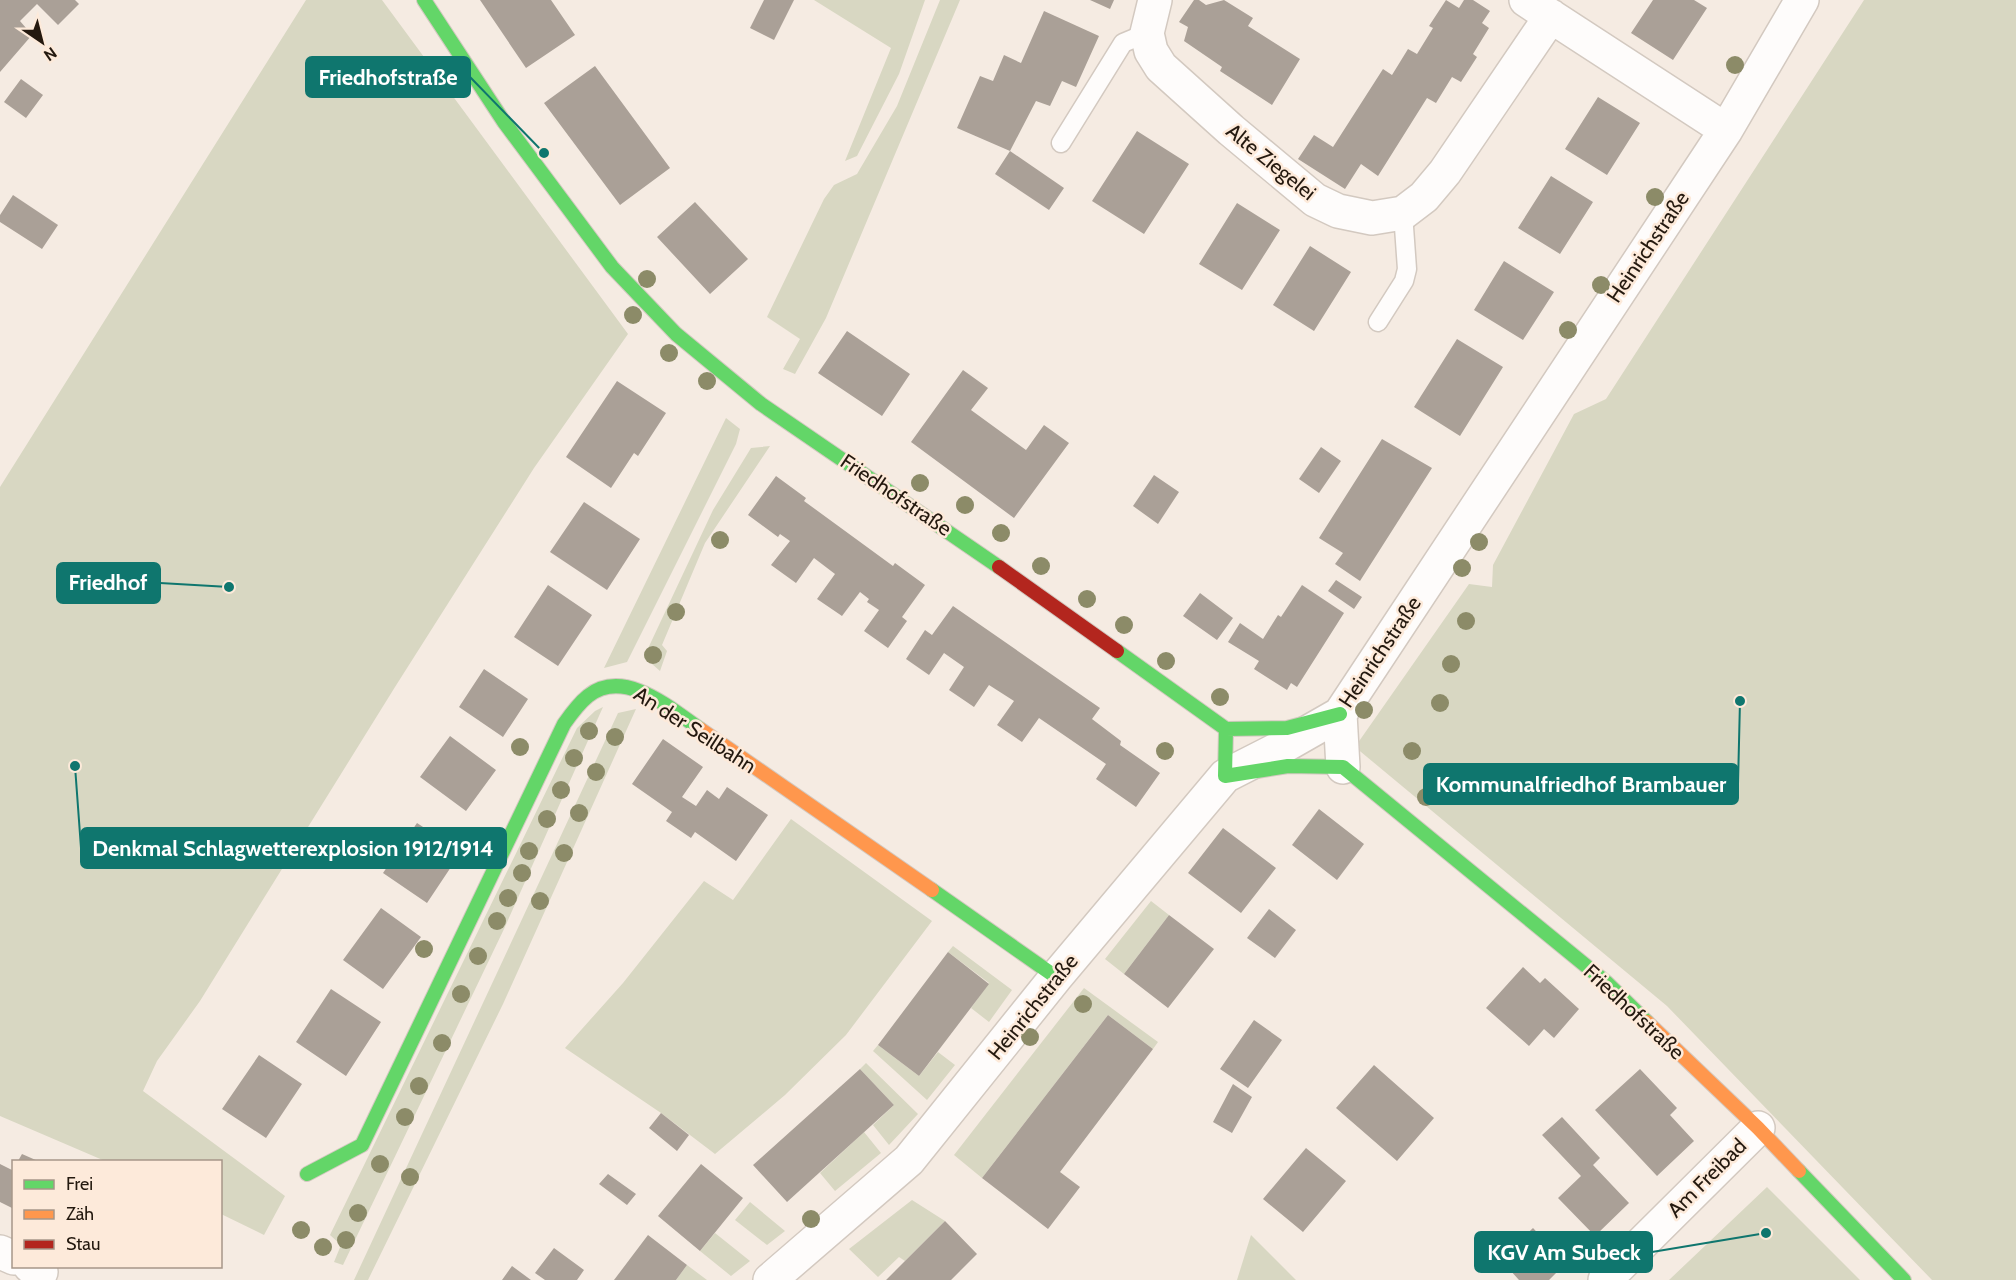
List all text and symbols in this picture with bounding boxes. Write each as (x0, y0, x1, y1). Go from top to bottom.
north arrow (12, 12, 72, 72)
text: N (40, 43, 60, 65)
callout: Friedhofstraße (306, 57, 470, 97)
text: Friedhofstraße (318, 64, 458, 91)
street label: Alte Ziegelei (1221, 118, 1321, 205)
street label: Heinrichstraße (1601, 186, 1694, 307)
street label: Friedhofstraße (836, 448, 957, 541)
callout: Friedhof (57, 563, 160, 603)
text: Friedhof (68, 569, 148, 596)
street label: Heinrichstraße (1333, 591, 1426, 712)
street label: An der Seilbahn (630, 681, 761, 778)
callout: Kommunalfriedhof Brambauer (1424, 764, 1738, 804)
text: Kommunalfriedhof Brambauer (1436, 771, 1727, 798)
callout: Denkmal Schlagwetterexplosion 1912/1914 (81, 828, 506, 868)
text: Denkmal Schlagwetterexplosion 1912/1914 (92, 835, 494, 862)
street label: Heinrichstraße (982, 949, 1083, 1065)
street label: Friedhofstraße (1579, 959, 1690, 1065)
street label: Am Freibad (1662, 1133, 1751, 1222)
legend (12, 1160, 222, 1268)
text: Frei (66, 1173, 93, 1195)
text: Zäh (66, 1203, 94, 1225)
callout: KGV Am Subeck (1475, 1232, 1652, 1272)
text: Stau (66, 1233, 100, 1255)
text: KGV Am Subeck (1487, 1239, 1641, 1266)

